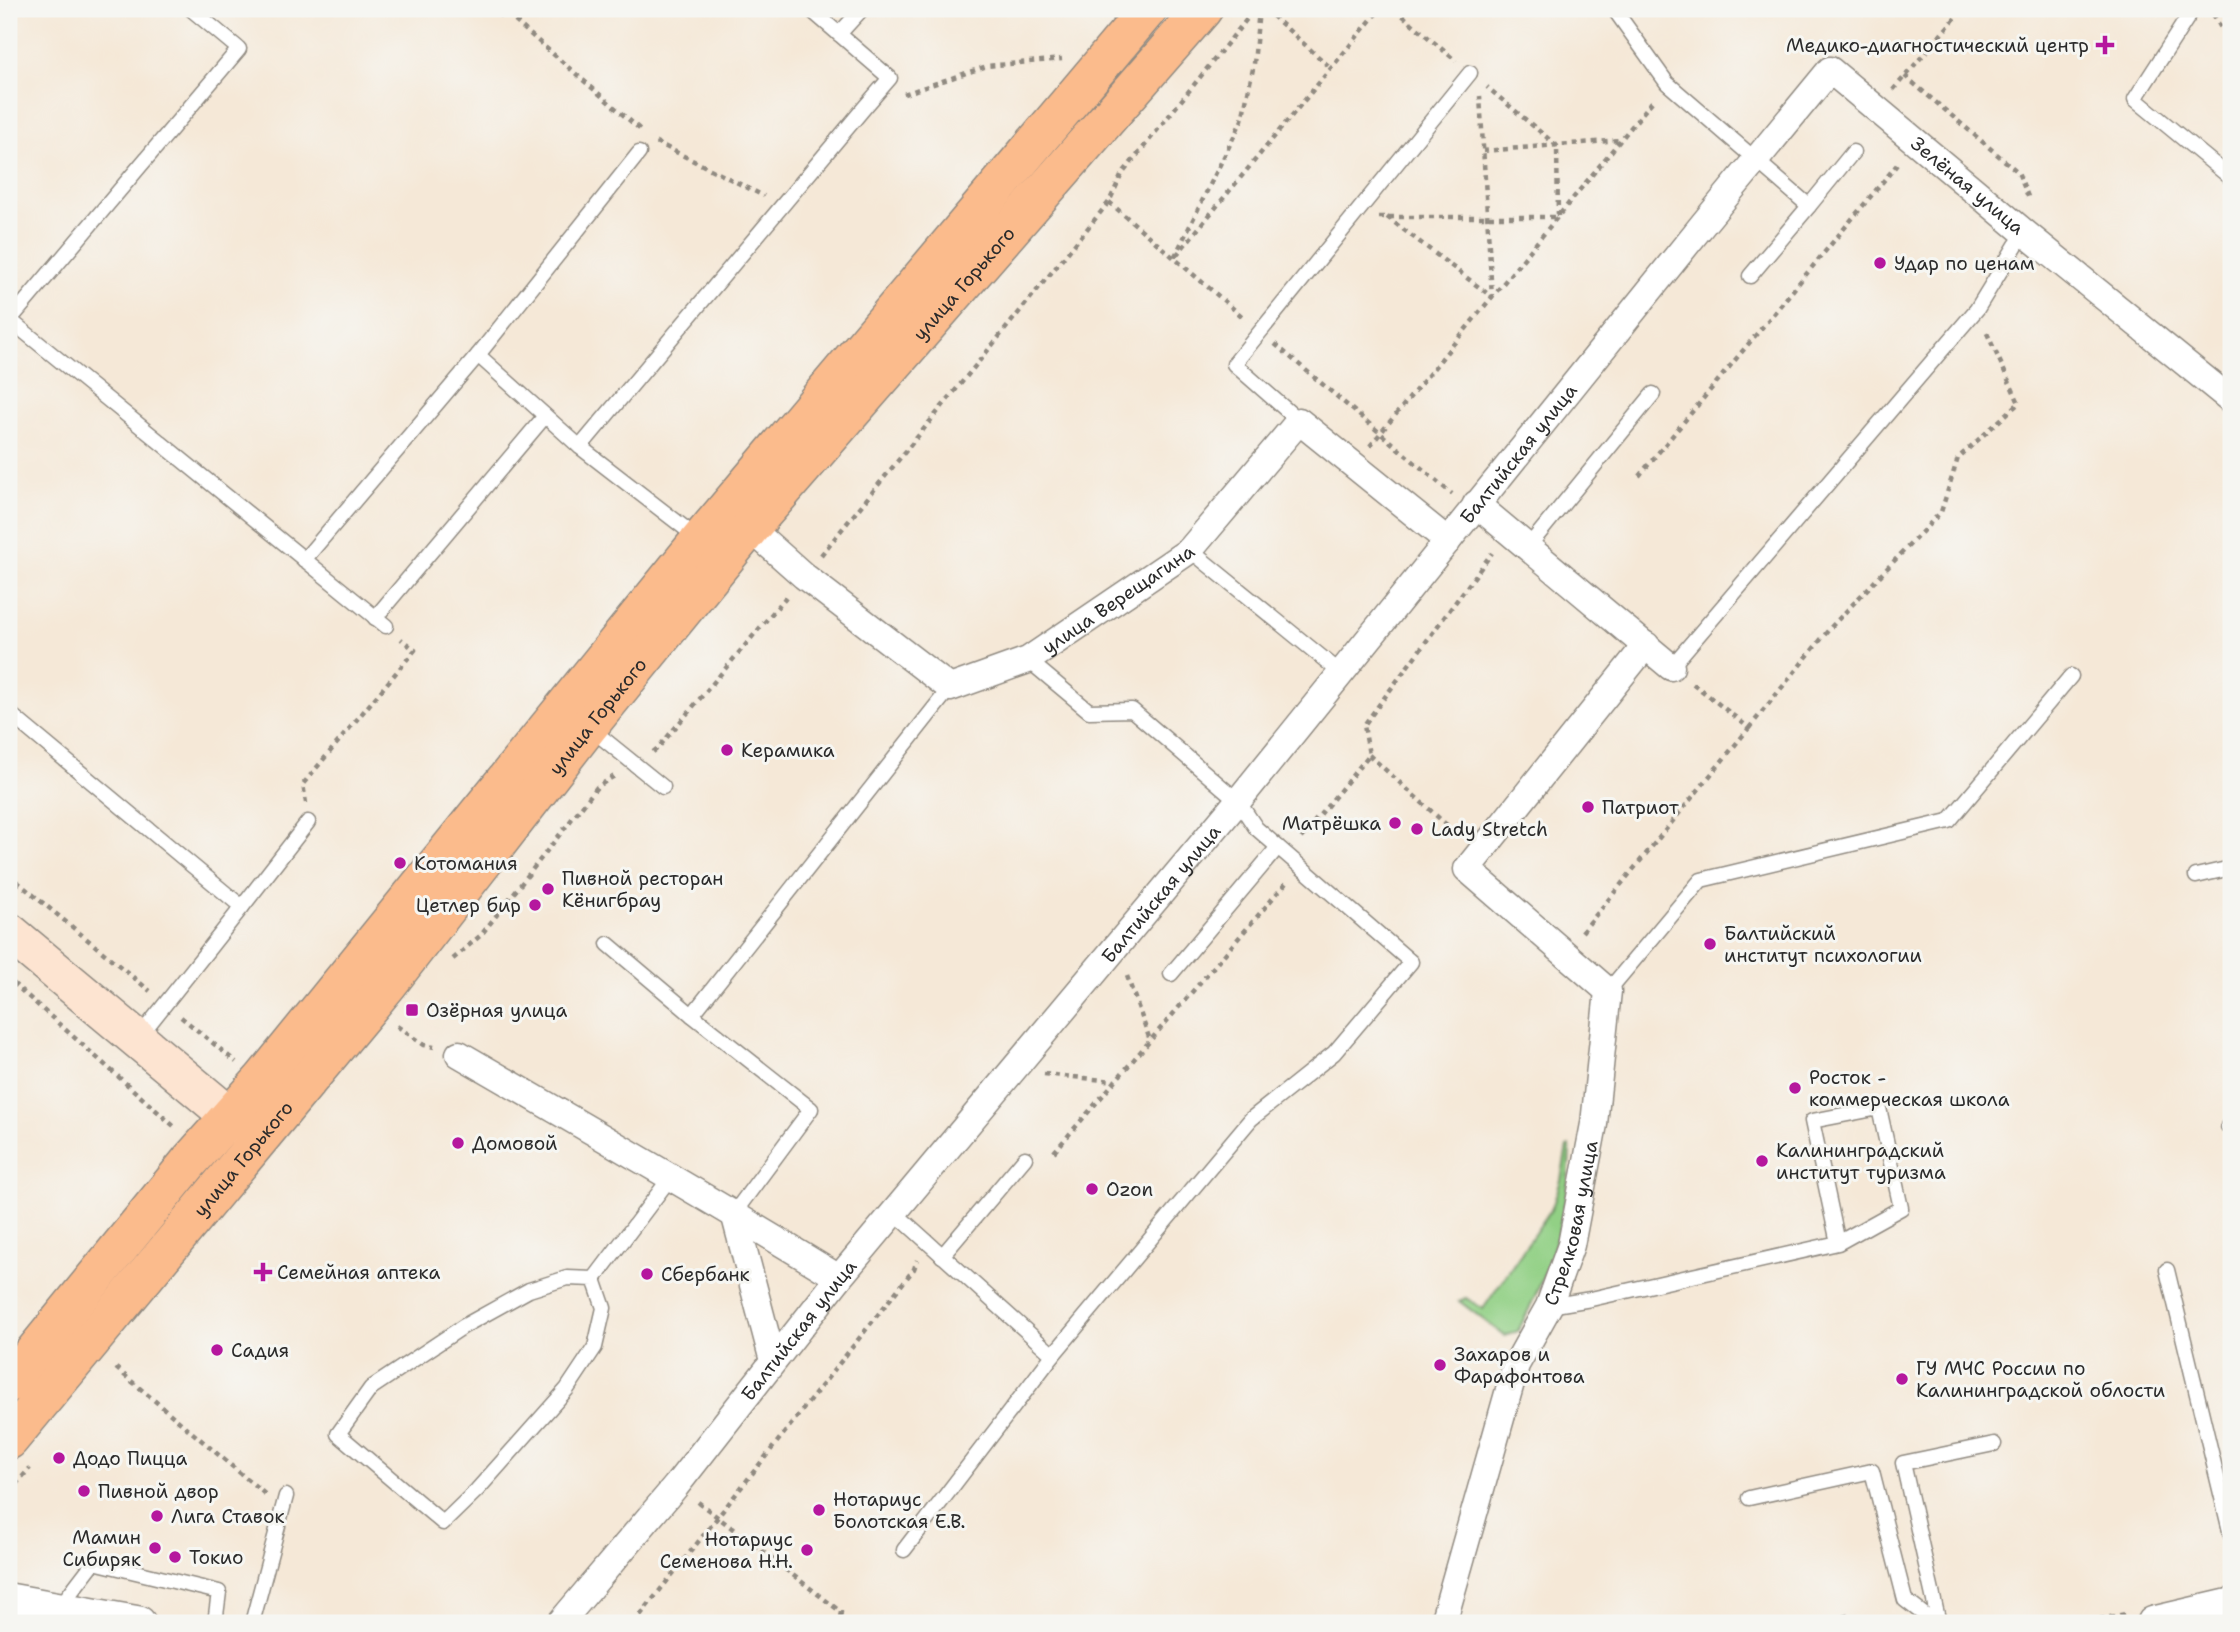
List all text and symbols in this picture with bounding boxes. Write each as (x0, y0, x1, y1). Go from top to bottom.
place label: Медико-диагностический центр (1786, 33, 2089, 58)
marker: Медико-диагностический центр (2095, 35, 2115, 55)
street label: Зелёная улица (1906, 131, 2030, 240)
street label: улица Горького (907, 221, 1020, 346)
place label: Удар по ценам (1894, 251, 2035, 276)
marker: Удар по ценам (1872, 255, 1888, 271)
street label: Балтийская улица (1454, 378, 1582, 529)
street label: улица Верещагина (1037, 538, 1199, 659)
street label: улица Горького (543, 652, 652, 780)
place label: Керамика (741, 738, 835, 763)
marker: Керамика (719, 742, 735, 758)
place label: Патриот (1602, 795, 1679, 820)
marker: Патриот (1580, 799, 1596, 815)
place label: Матрёшка (1282, 811, 1381, 836)
marker: Матрёшка (1387, 815, 1403, 831)
place label: Lady Stretch (1431, 817, 1548, 842)
street label: Балтийская улица (1095, 819, 1226, 968)
marker: Lady Stretch (1409, 821, 1425, 837)
place label: Котомания (414, 851, 518, 876)
marker: Котомания (392, 855, 408, 871)
place label: Пивной ресторан Кёнигбрау (562, 866, 723, 913)
marker: Пивной ресторан Кёнигбрау (540, 881, 556, 897)
place label: Цетлер бир (416, 893, 521, 918)
marker: Цетлер бир (527, 897, 543, 913)
place label: Балтийский институт психологии (1724, 921, 1922, 968)
marker: Балтийский институт психологии (1702, 936, 1718, 952)
place label: Озёрная улица (426, 998, 568, 1023)
marker: Озёрная улица (404, 1002, 420, 1018)
place label: Росток - коммерческая школа (1809, 1065, 2010, 1112)
marker: Росток - коммерческая школа (1787, 1080, 1803, 1096)
street label: улица Горького (187, 1095, 298, 1222)
place label: Домовой (472, 1131, 558, 1156)
marker: Домовой (450, 1135, 466, 1151)
street label: Стрелковая улица (1538, 1138, 1603, 1309)
place label: Калининградский институт туризма (1776, 1138, 1946, 1185)
marker: Калининградский институт туризма (1754, 1153, 1770, 1169)
place label: Ozon (1106, 1177, 1153, 1202)
marker: Ozon (1084, 1181, 1100, 1197)
street label: Балтийская улица (735, 1254, 862, 1406)
place label: Семейная аптека (277, 1260, 440, 1285)
place label: Сбербанк (661, 1262, 750, 1287)
marker: Семейная аптека (255, 1264, 271, 1280)
marker: Сбербанк (639, 1266, 655, 1282)
place label: Садия (231, 1338, 289, 1363)
marker: Садия (209, 1342, 225, 1358)
place label: Захаров и Фарафонтова (1454, 1342, 1585, 1389)
place label: ГУ МЧС России по Калининградской облости (1916, 1356, 2165, 1403)
marker: Захаров и Фарафонтова (1432, 1357, 1448, 1373)
marker: ГУ МЧС России по Калининградской облости (1894, 1371, 1910, 1387)
place label: Додо Пицца (73, 1446, 188, 1471)
marker: Додо Пицца (51, 1450, 67, 1466)
place label: Пивной двор (98, 1479, 219, 1504)
marker: Пивной двор (76, 1483, 92, 1499)
place label: Нотариус Болотская Е.В. (833, 1487, 965, 1534)
marker: Нотариус Болотская Е.В. (811, 1502, 827, 1518)
place label: Лига Ставок (171, 1504, 285, 1529)
marker: Лига Ставок (149, 1508, 165, 1524)
place label: Мамин Сибиряк (63, 1525, 141, 1572)
place label: Нотариус Семенова Н.Н. (660, 1527, 793, 1574)
marker: Мамин Сибиряк (147, 1540, 163, 1556)
marker: Нотариус Семенова Н.Н. (799, 1542, 815, 1558)
place label: Токио (189, 1545, 243, 1570)
marker: Токио (167, 1549, 183, 1565)

